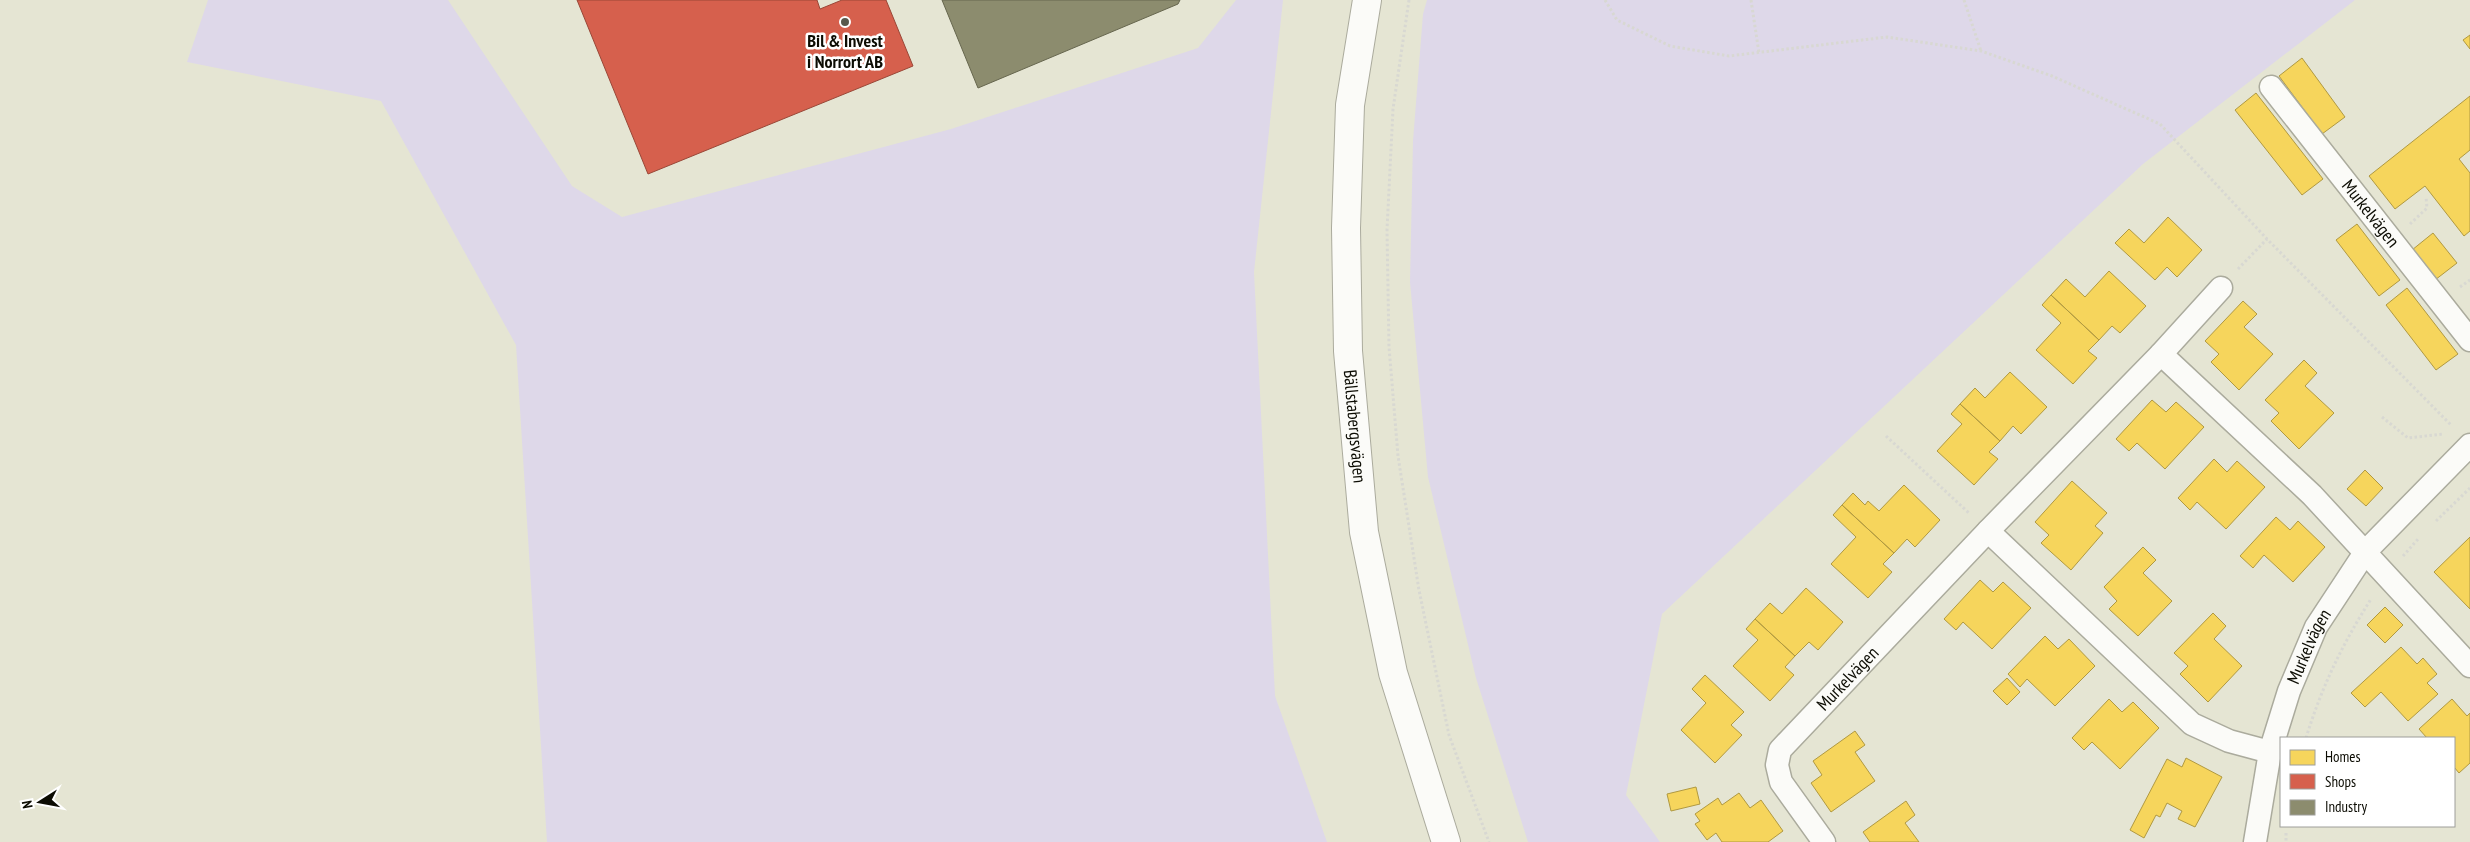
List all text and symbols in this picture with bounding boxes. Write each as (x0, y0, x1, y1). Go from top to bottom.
marker: Bil & Invest i Norrort AB (839, 16, 851, 28)
place label: Bil & Invest i Norrort AB (807, 29, 883, 73)
street label: Murkelvägen (2337, 175, 2405, 252)
street label: Bällstabergsvägen (1339, 369, 1372, 484)
street label: Murkelvägen (2281, 604, 2336, 687)
street label: Murkelvägen (1812, 641, 1883, 715)
legend (2280, 737, 2455, 827)
text: Homes (2325, 747, 2361, 766)
text: Shops (2325, 772, 2356, 791)
north arrow (15, 777, 65, 827)
text: Industry (2325, 797, 2367, 816)
text: N (18, 799, 37, 810)

